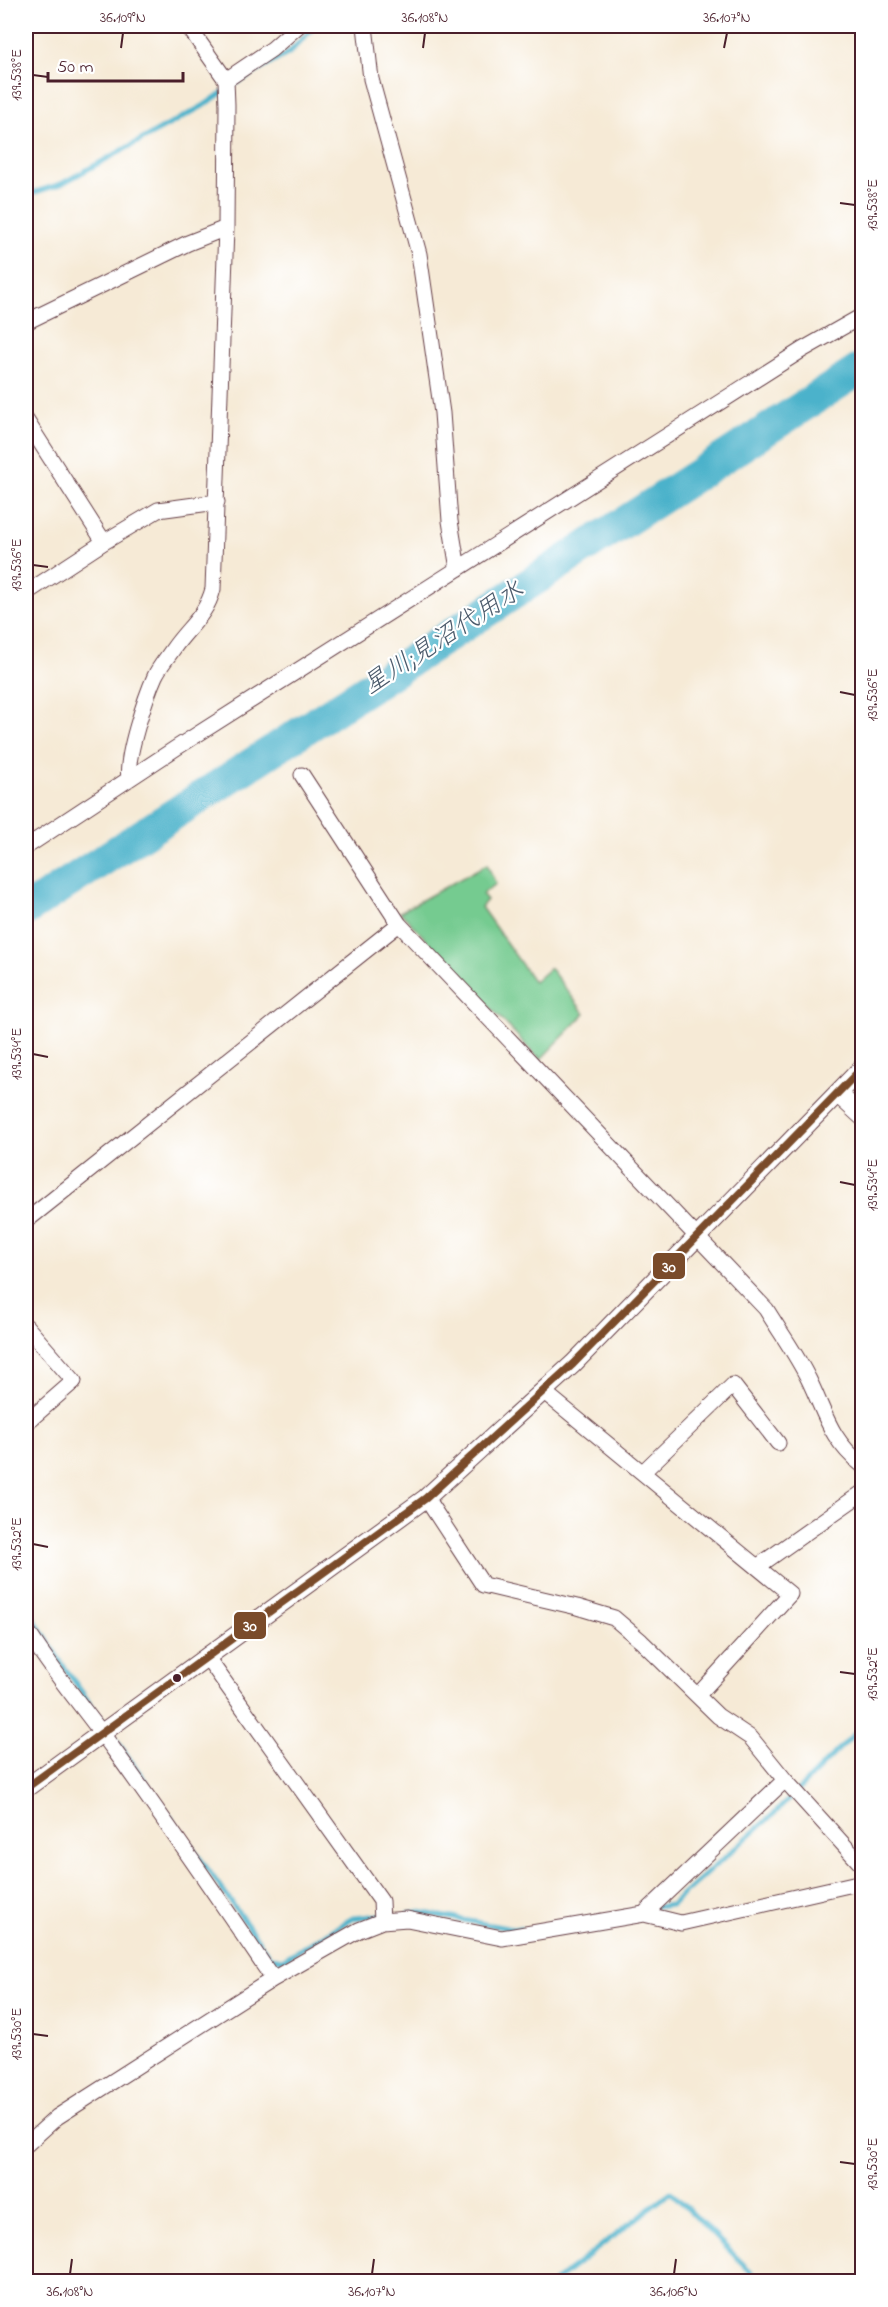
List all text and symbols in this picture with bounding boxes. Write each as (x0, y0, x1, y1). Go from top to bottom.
text: 36.109°N (100, 7, 146, 29)
text: 36.108°N (402, 7, 448, 29)
text: 36.107°N (703, 7, 751, 29)
scale bar (48, 45, 183, 83)
text: 139.538°E (6, 49, 28, 101)
text: 50 m (57, 55, 94, 81)
text: 139.538°E (862, 179, 884, 231)
text: 139.536°E (6, 538, 28, 592)
water label: 星川;見沼代用水 (356, 573, 532, 705)
text: 139.536°E (862, 668, 884, 722)
text: 139.534°E (6, 1028, 28, 1080)
text: 139.534°E (862, 1159, 884, 1211)
line badge: 30 (652, 1252, 686, 1280)
text: 30 (661, 1256, 676, 1280)
text: 139.532°E (6, 1517, 28, 1571)
line badge: 30 (233, 1611, 267, 1640)
text: 30 (242, 1615, 257, 1639)
text: 139.532°E (862, 1647, 884, 1701)
unlabelled marker (171, 1672, 183, 1684)
text: 139.530°E (6, 2008, 28, 2060)
text: 139.530°E (862, 2138, 884, 2190)
text: 36.108°N (47, 2281, 93, 2303)
text: 36.107°N (348, 2281, 396, 2303)
text: 36.106°N (650, 2281, 698, 2303)

